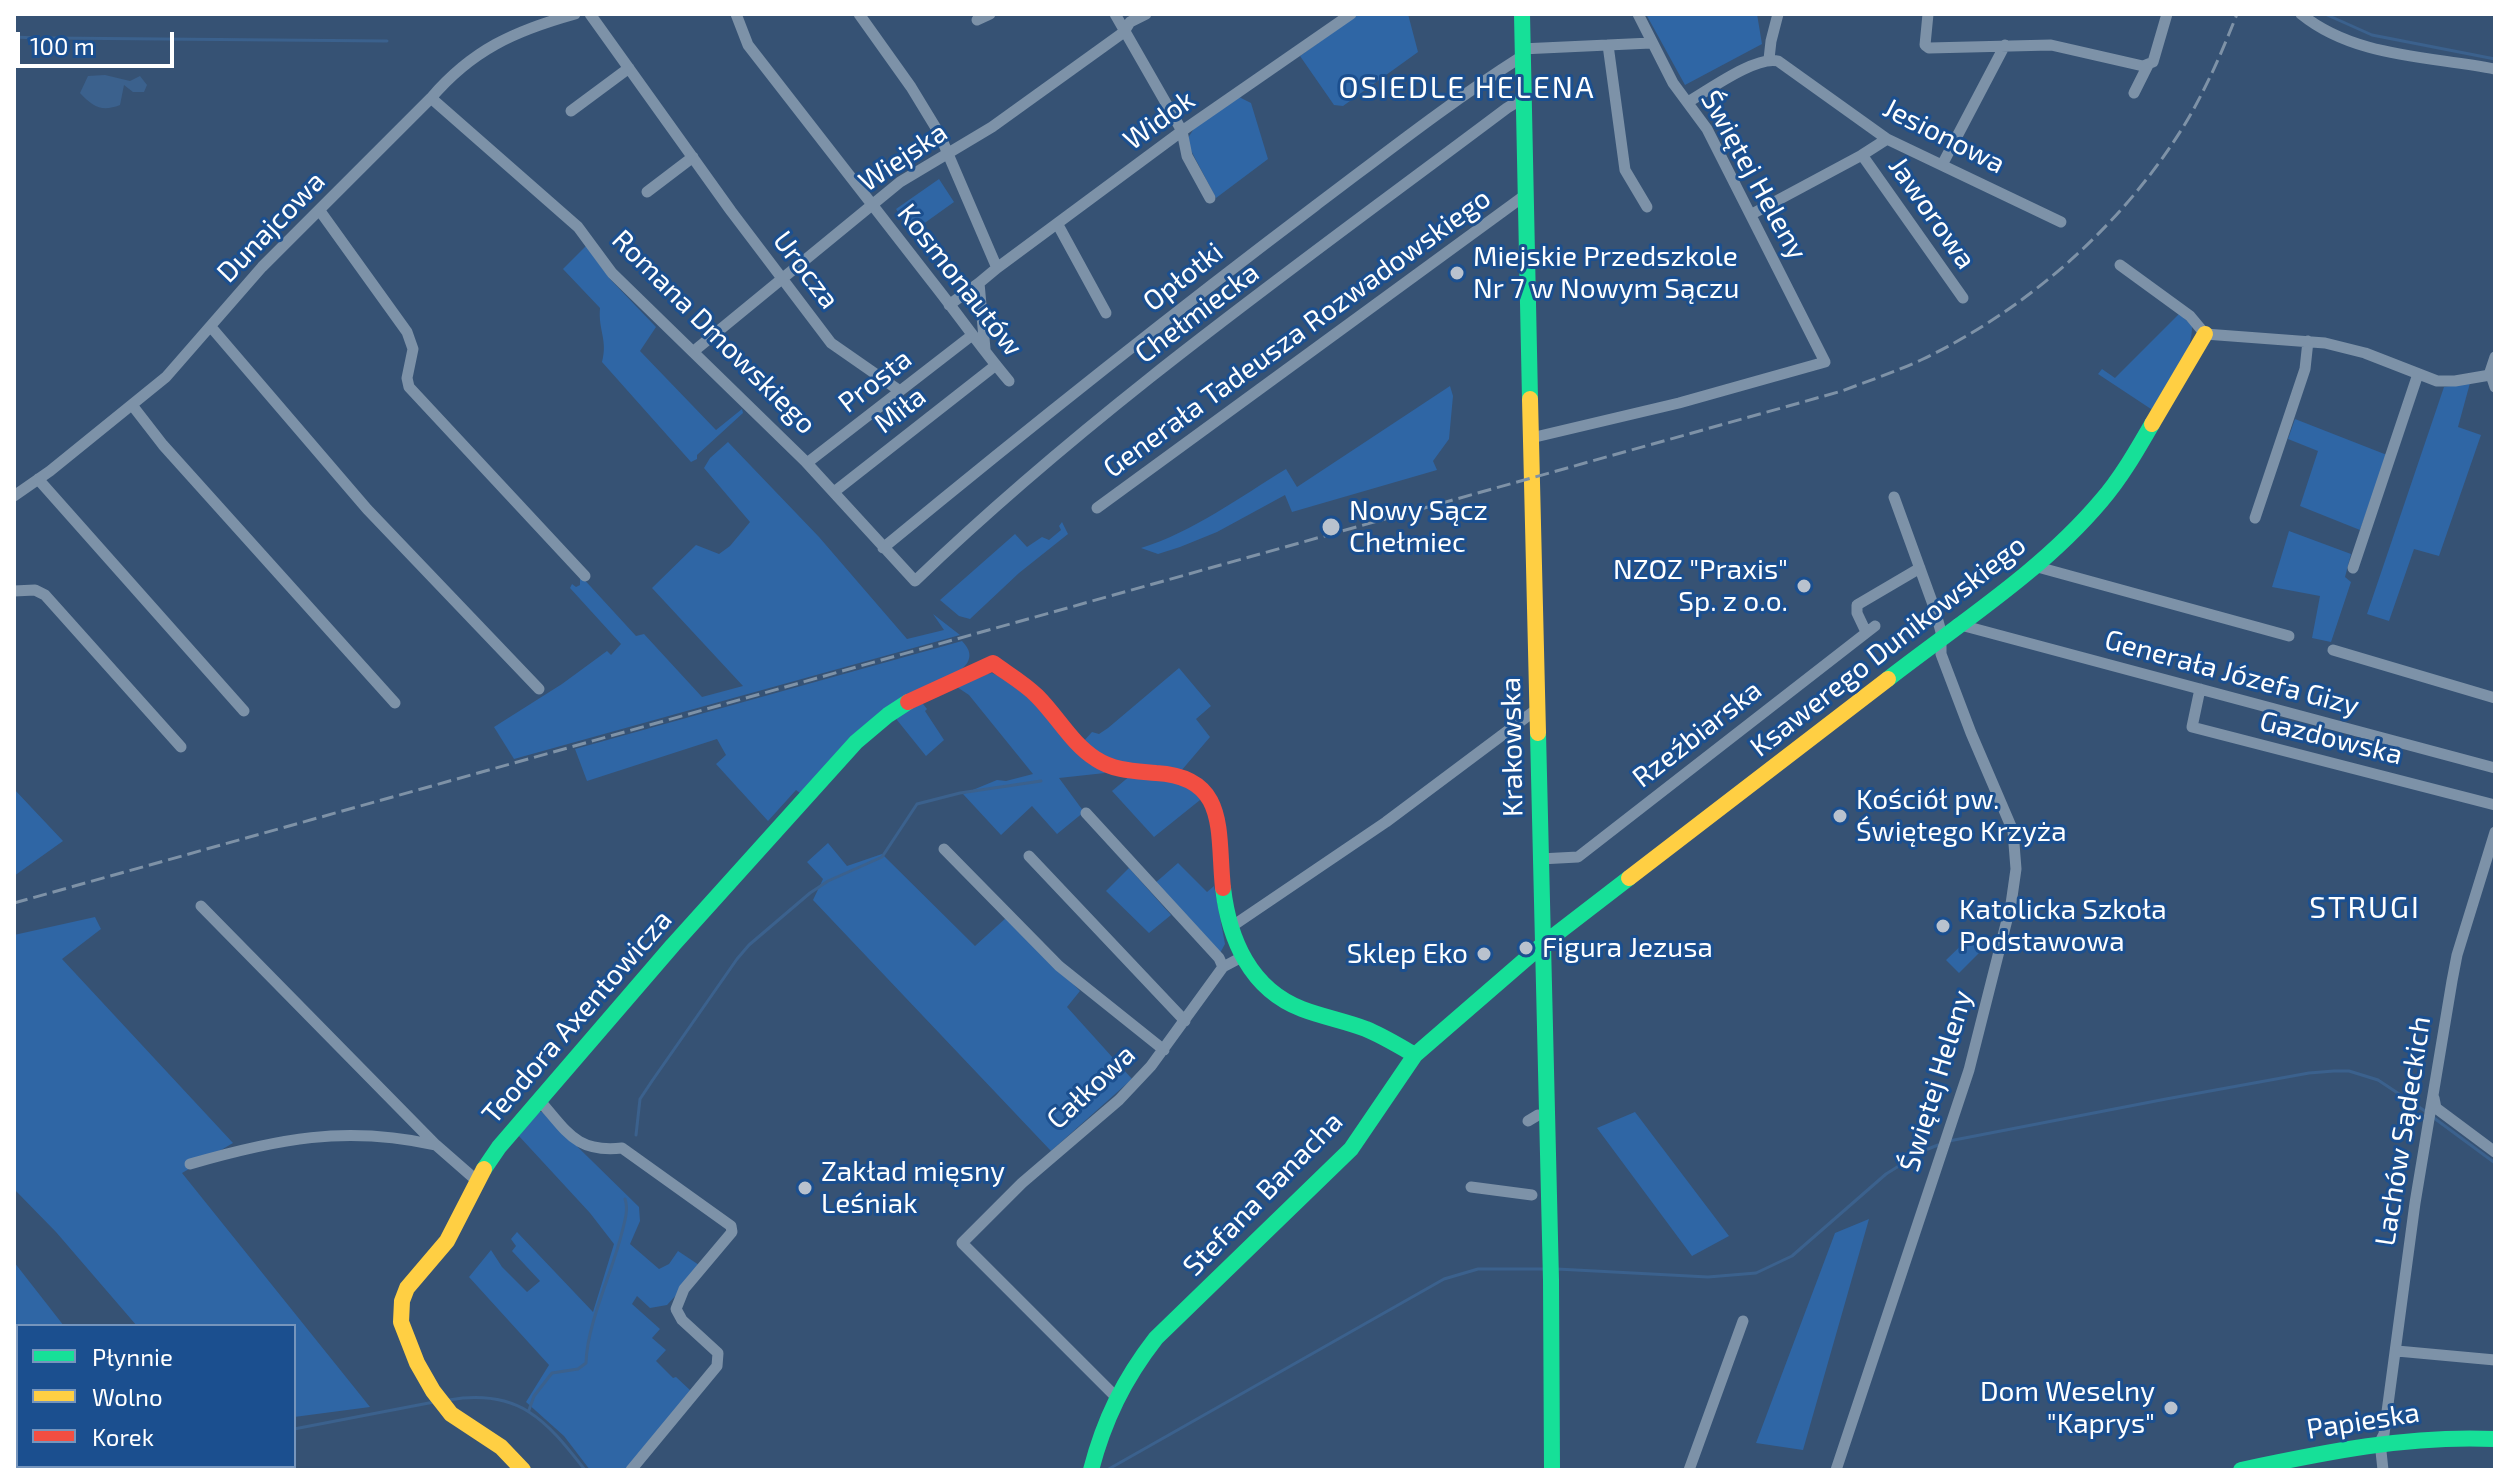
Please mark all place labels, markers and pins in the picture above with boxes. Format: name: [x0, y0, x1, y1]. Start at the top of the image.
place label: Miejskie Przedszkole Nr 7 w Nowym Sączu: [1473, 240, 1739, 306]
marker: Miejskie Przedszkole Nr 7 w Nowym Sączu: [1448, 264, 1466, 282]
place label: Nowy Sącz Chełmiec: [1349, 494, 1488, 560]
marker: Nowy Sącz Chełmiec: [1320, 516, 1342, 538]
place label: NZOZ "Praxis" Sp. z o.o.: [1613, 553, 1788, 619]
marker: NZOZ "Praxis" Sp. z o.o.: [1795, 577, 1813, 595]
place label: Kościół pw. Świętego Krzyża: [1856, 783, 2067, 849]
marker: Kościół pw. Świętego Krzyża: [1831, 807, 1849, 825]
place label: Katolicka Szkoła Podstawowa: [1959, 893, 2167, 959]
marker: Katolicka Szkoła Podstawowa: [1934, 917, 1952, 935]
place label: Figura Jezusa: [1542, 931, 1713, 965]
place label: Sklep Eko: [1347, 937, 1468, 971]
marker: Figura Jezusa: [1517, 939, 1535, 957]
marker: Sklep Eko: [1475, 945, 1493, 963]
place label: Zakład mięsny Leśniak: [821, 1155, 1005, 1221]
marker: Zakład mięsny Leśniak: [796, 1179, 814, 1197]
place label: Dom Weselny "Kaprys": [1980, 1375, 2155, 1441]
marker: Dom Weselny "Kaprys": [2162, 1399, 2180, 1417]

